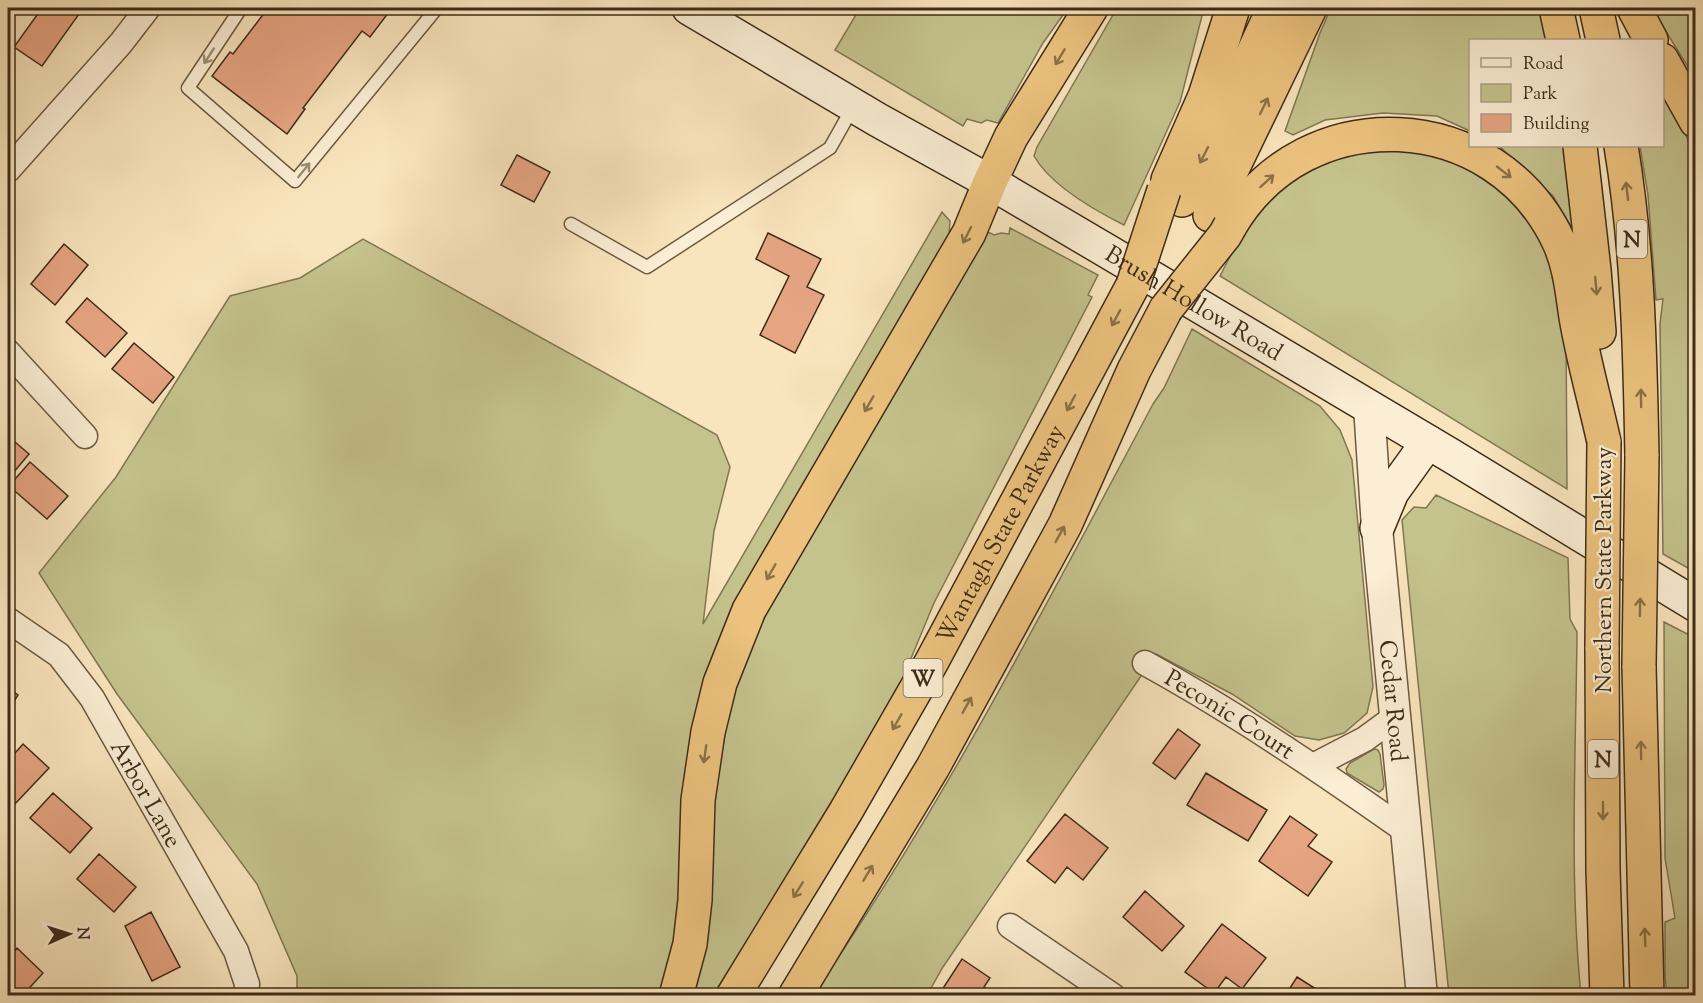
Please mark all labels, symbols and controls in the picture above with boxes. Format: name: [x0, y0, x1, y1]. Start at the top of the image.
legend: [1469, 39, 1664, 147]
one-way arrow: [203, 48, 215, 64]
one-way arrow: [1054, 48, 1066, 65]
text: Road: [1523, 52, 1563, 78]
text: Park: [1523, 82, 1558, 108]
one-way arrow: [1258, 97, 1270, 115]
text: Building: [1523, 112, 1589, 138]
one-way arrow: [1198, 146, 1210, 164]
one-way arrow: [298, 162, 311, 178]
one-way arrow: [1496, 166, 1512, 179]
one-way arrow: [1259, 174, 1274, 188]
one-way arrow: [1621, 182, 1632, 202]
road number: N: [1617, 220, 1647, 258]
one-way arrow: [961, 226, 972, 244]
street label: Brush Hollow Road: [1098, 239, 1289, 371]
one-way arrow: [1591, 275, 1602, 295]
one-way arrow: [1110, 309, 1122, 326]
one-way arrow: [1635, 388, 1646, 408]
one-way arrow: [1065, 394, 1077, 411]
one-way arrow: [863, 395, 875, 412]
street label: Wantagh State Parkway: [929, 419, 1074, 650]
street label: Northern State Parkway: [1588, 447, 1622, 693]
one-way arrow: [1054, 526, 1066, 543]
one-way arrow: [765, 563, 776, 581]
one-way arrow: [1634, 598, 1646, 618]
street label: Cedar Road: [1369, 639, 1414, 764]
road number: W: [904, 659, 942, 697]
street label: Peconic Court: [1158, 662, 1301, 769]
one-way arrow: [961, 697, 973, 714]
one-way arrow: [891, 713, 903, 730]
street label: Arbor Lane: [100, 734, 189, 855]
road number: N: [1588, 740, 1618, 778]
one-way arrow: [1635, 740, 1647, 760]
one-way arrow: [699, 744, 710, 764]
one-way arrow: [1597, 800, 1609, 820]
one-way arrow: [863, 865, 875, 882]
one-way arrow: [792, 881, 804, 898]
north arrow: [39, 904, 99, 964]
text: N: [70, 926, 93, 941]
one-way arrow: [1639, 928, 1651, 948]

